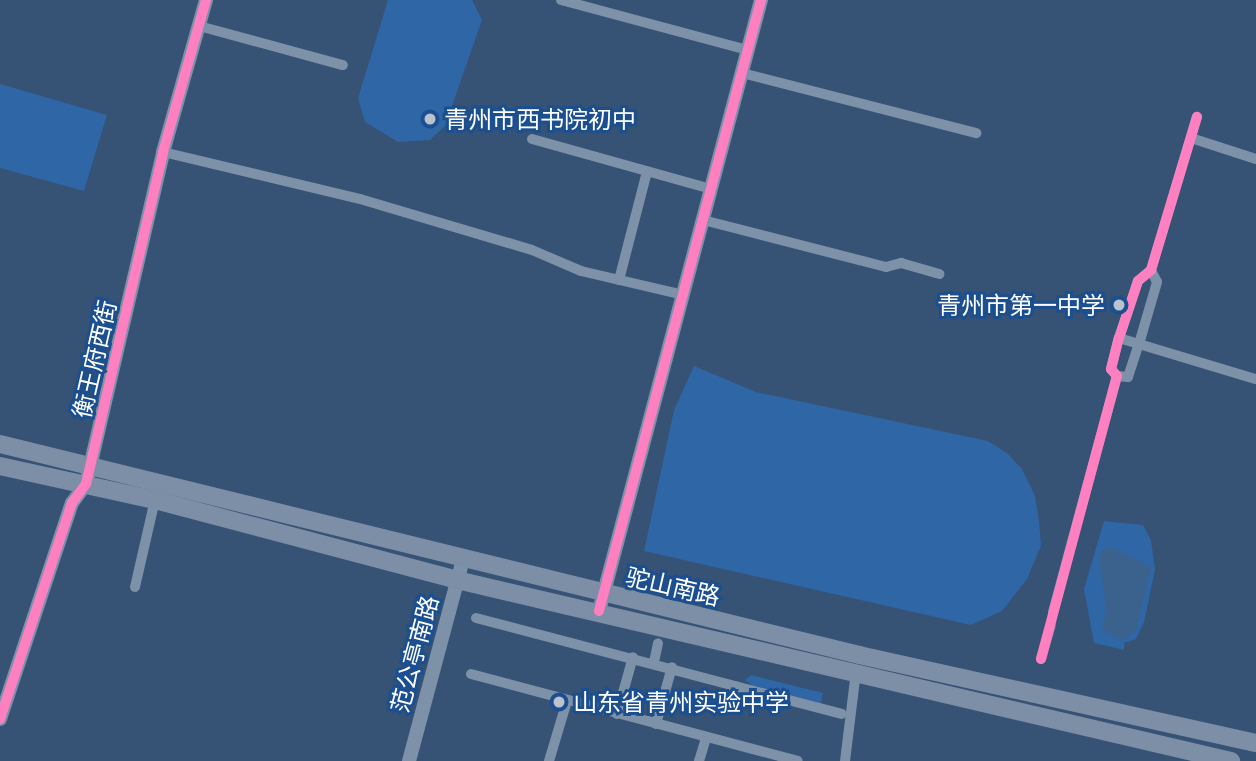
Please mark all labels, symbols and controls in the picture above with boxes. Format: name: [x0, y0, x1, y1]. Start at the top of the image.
place label: 青州市西书院初中: [444, 105, 636, 133]
marker: 青州市西书院初中: [422, 111, 438, 127]
place label: 青州市第一中学: [937, 291, 1105, 319]
street label: 衡王府西街: [66, 297, 122, 421]
marker: 青州市第一中学: [1111, 297, 1127, 313]
street label: 驼山南路: [623, 561, 723, 611]
street label: 范公亭南路: [385, 592, 443, 716]
place label: 山东省青州实验中学: [573, 688, 789, 716]
marker: 山东省青州实验中学: [551, 694, 567, 710]

